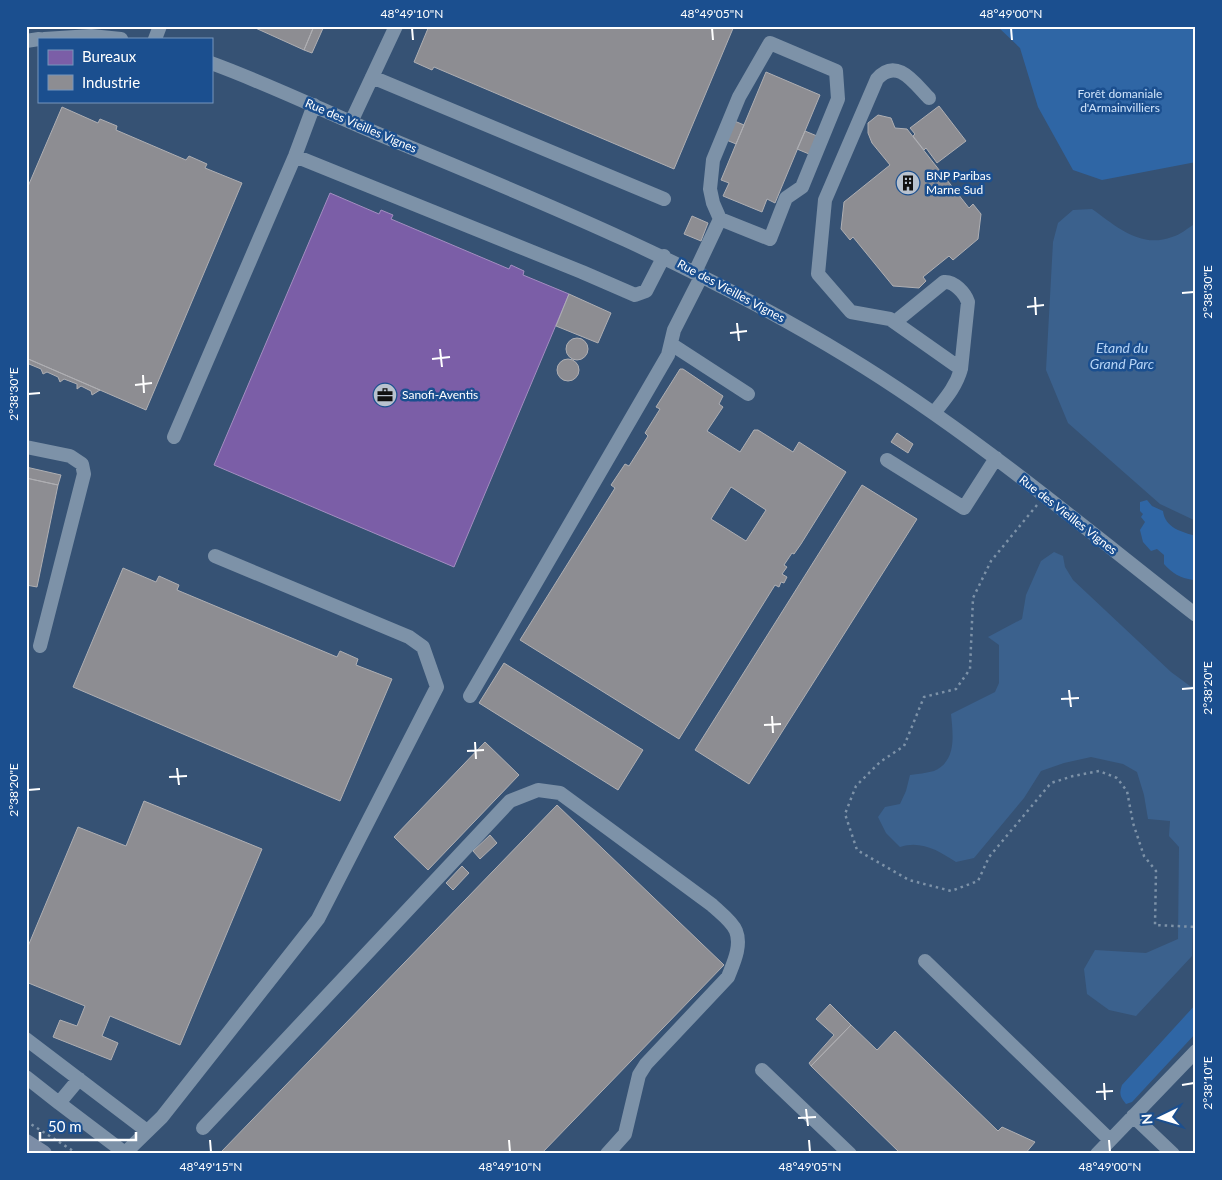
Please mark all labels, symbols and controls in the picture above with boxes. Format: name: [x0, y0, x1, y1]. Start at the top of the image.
text: 48°49'10"N: [381, 6, 443, 21]
text: 48°49'05"N: [681, 6, 743, 21]
text: 48°49'00"N: [980, 6, 1042, 21]
legend: [38, 38, 212, 102]
text: Bureaux: [82, 47, 137, 65]
text: Industrie: [82, 73, 140, 91]
park label: Forêt domaniale d'Armainvilliers: [1078, 86, 1162, 115]
street label: Rue des Vieilles Vignes: [303, 95, 419, 156]
place label: BNP Paribas Marne Sud: [926, 168, 991, 197]
building icon: BNP Paribas Marne Sud: [895, 170, 921, 196]
street label: Rue des Vieilles Vignes: [675, 256, 788, 325]
text: 2°38'30"E: [1200, 265, 1215, 319]
water label: Etand du Grand Parc: [1090, 339, 1155, 372]
text: 2°38'30"E: [6, 367, 21, 421]
office icon: Sanofi-Aventis: [372, 382, 398, 408]
place label: Sanofi-Aventis: [402, 387, 478, 402]
street label: Rue des Vieilles Vignes: [1016, 472, 1120, 557]
text: 2°38'20"E: [1200, 661, 1215, 715]
text: 2°38'20"E: [6, 763, 21, 817]
text: 2°38'10"E: [1200, 1056, 1215, 1110]
north arrow: [1134, 1092, 1184, 1142]
scale bar: [40, 1110, 136, 1142]
text: N: [1138, 1113, 1155, 1125]
text: 50 m: [48, 1117, 82, 1135]
text: 48°49'15"N: [180, 1159, 242, 1174]
text: 48°49'10"N: [479, 1159, 541, 1174]
text: 48°49'05"N: [779, 1159, 841, 1174]
text: 48°49'00"N: [1079, 1159, 1141, 1174]

